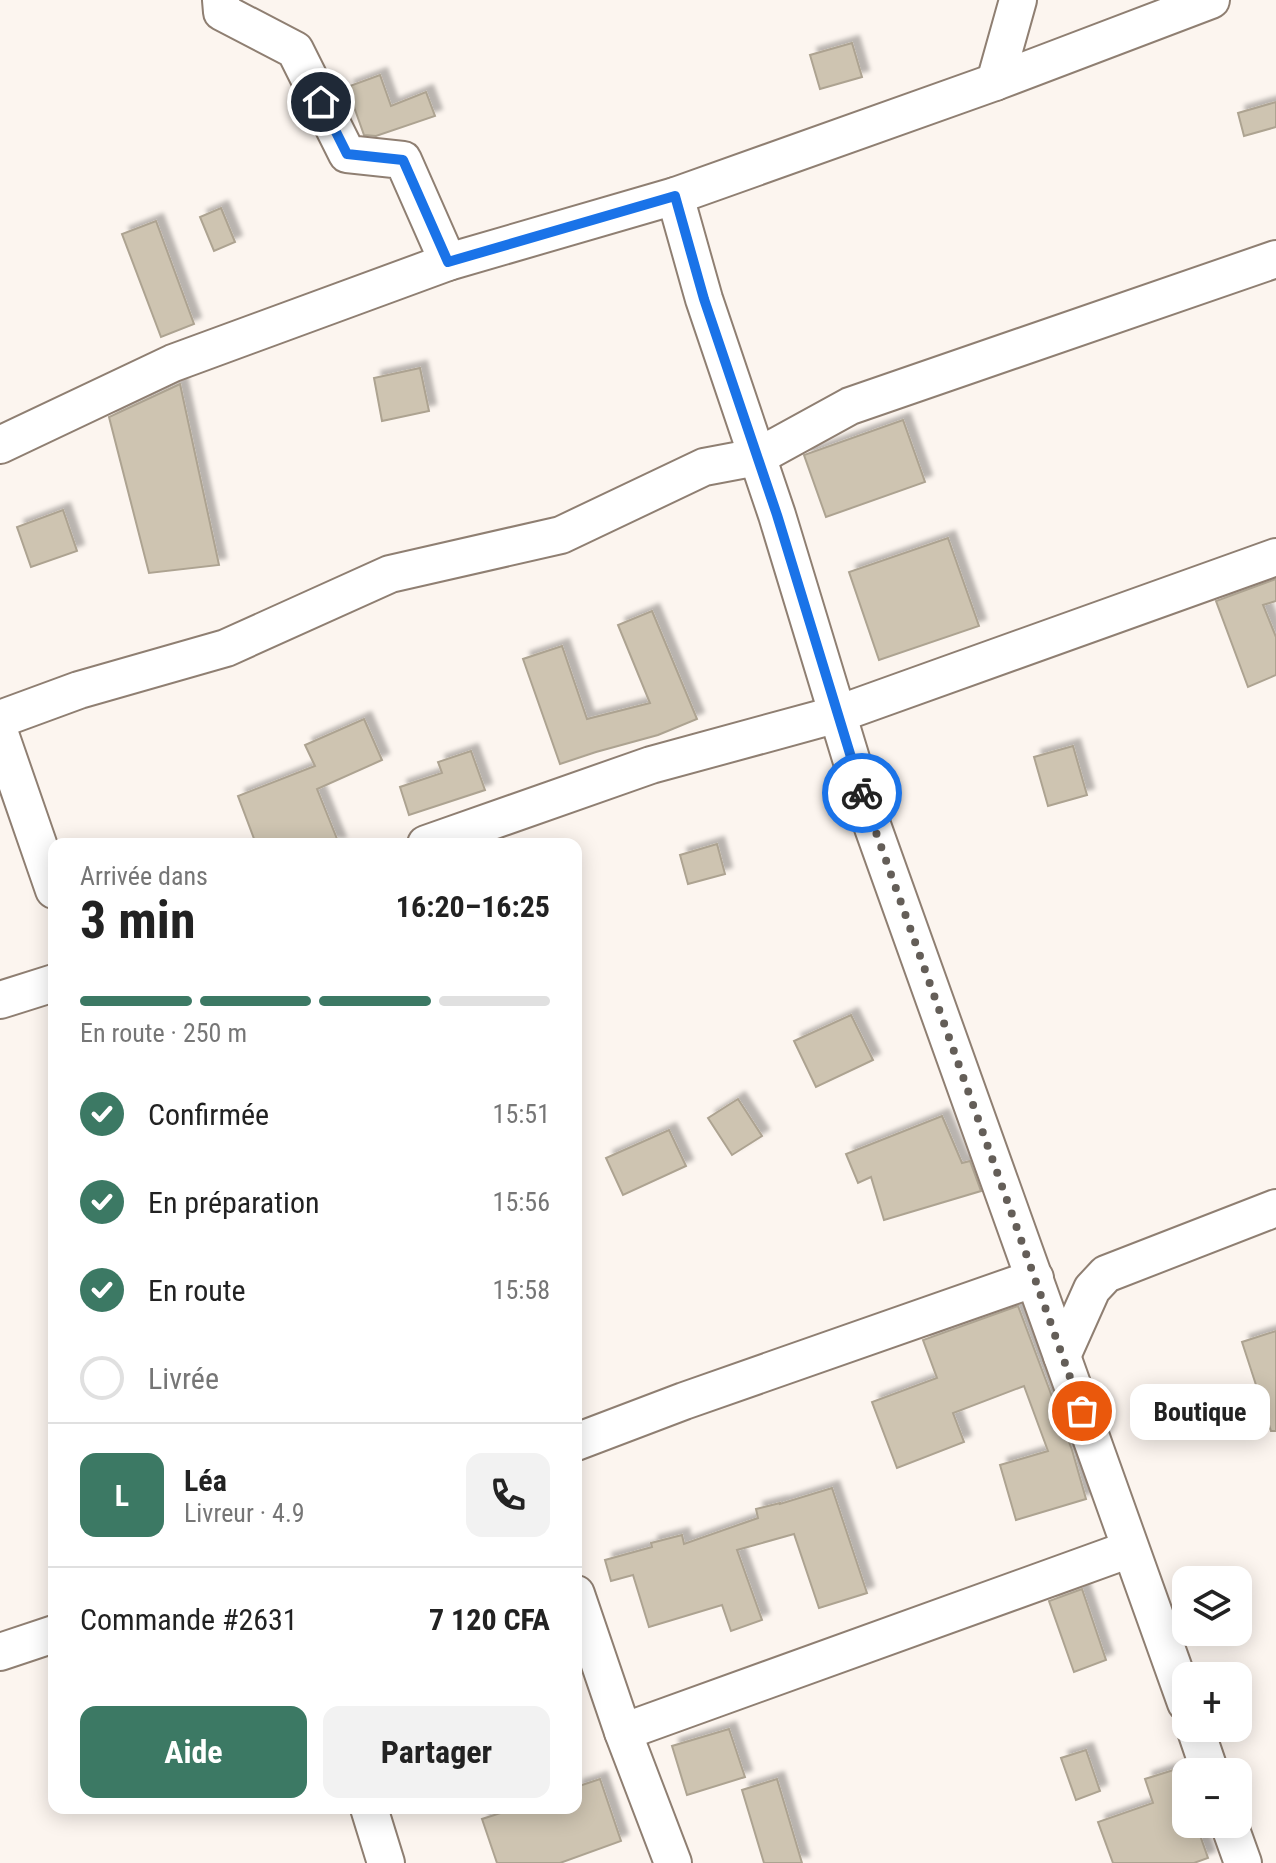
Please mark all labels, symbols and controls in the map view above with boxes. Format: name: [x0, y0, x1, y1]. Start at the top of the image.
pin: [287, 68, 355, 136]
icon: home: [299, 80, 343, 124]
courier: [822, 753, 902, 833]
icon: bike: [840, 771, 884, 815]
text: Arrivée dans: [80, 861, 208, 891]
text: 16:20–16:25: [396, 889, 550, 924]
text: 3 min: [80, 890, 196, 951]
text: En route · 250 m: [80, 1018, 247, 1048]
icon: check: [80, 1092, 124, 1136]
text: Confirmée: [148, 1097, 269, 1132]
text: 15:51: [493, 1099, 550, 1129]
icon: check: [80, 1180, 124, 1224]
text: En préparation: [148, 1185, 320, 1220]
text: 15:56: [493, 1187, 550, 1217]
icon: check: [80, 1268, 124, 1312]
text: En route: [148, 1273, 246, 1308]
text: 15:58: [493, 1275, 550, 1305]
text: Livrée: [148, 1361, 219, 1396]
pin: [1048, 1377, 1116, 1445]
callout: Boutique: [1130, 1383, 1270, 1439]
icon: bag: [1060, 1389, 1104, 1433]
text: Boutique: [1154, 1397, 1246, 1427]
button: phone: [466, 1453, 550, 1537]
text: Léa: [184, 1463, 227, 1498]
text: L: [115, 1478, 129, 1513]
text: Livreur · 4.9: [184, 1498, 305, 1528]
map controls: [1172, 1566, 1252, 1838]
button: layers: [1172, 1566, 1252, 1646]
text: Commande #2631: [80, 1602, 298, 1637]
text: 7 120 CFA: [429, 1602, 550, 1637]
button: +: [1172, 1662, 1252, 1742]
button: Aide: [80, 1706, 307, 1798]
button: Partager: [323, 1706, 550, 1798]
button: −: [1172, 1758, 1252, 1838]

